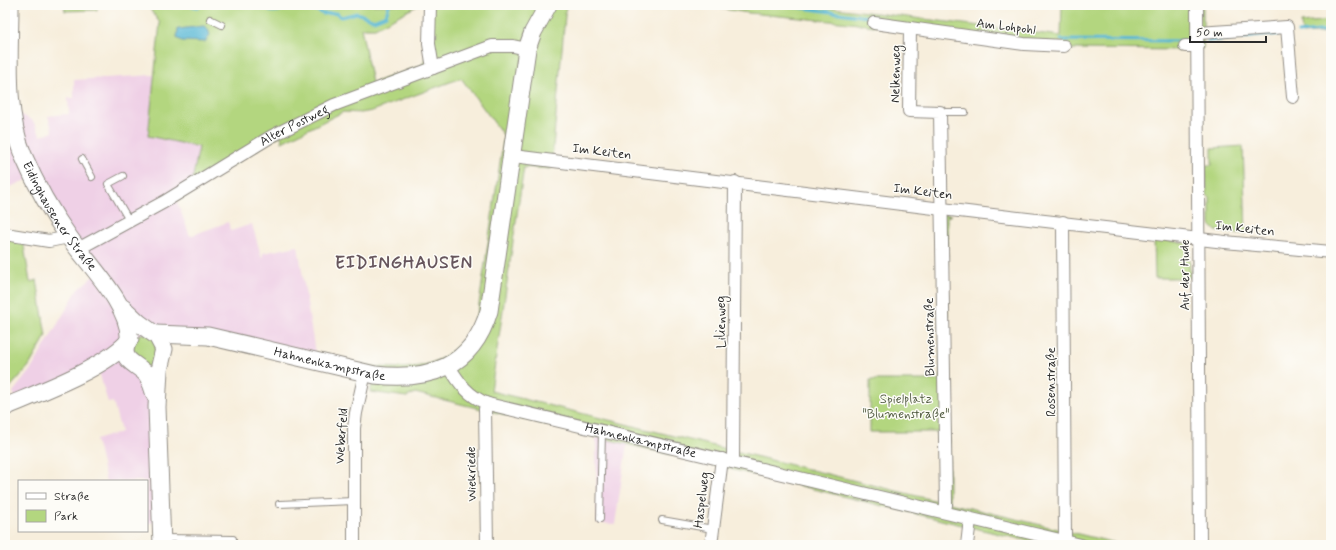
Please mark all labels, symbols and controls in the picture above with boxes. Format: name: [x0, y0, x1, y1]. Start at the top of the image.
street label: Am Lohpohl: [976, 15, 1037, 39]
scale bar: [1190, 18, 1266, 44]
text: 50 m: [1196, 25, 1223, 41]
street label: Nelkenweg: [887, 45, 906, 103]
street label: Alter Postweg: [256, 101, 332, 150]
street label: Im Keiten: [571, 140, 633, 164]
street label: Eidinghausener Straße: [18, 158, 101, 274]
street label: Im Keiten: [892, 180, 954, 204]
street label: Im Keiten: [1214, 217, 1276, 241]
street label: Auf der Hude: [1177, 239, 1194, 311]
district label: EIDINGHAUSEN: [335, 252, 473, 274]
street label: Lilienweg: [713, 295, 731, 348]
street label: Blumenstraße: [921, 298, 939, 376]
street label: Hahnenkampstraße: [272, 343, 386, 384]
street label: Rosenstraße: [1043, 347, 1060, 417]
park label: Spielplatz "Blumenstraße": [862, 391, 950, 423]
street label: Weberfeld: [332, 407, 352, 465]
street label: Hahnenkampstraße: [583, 419, 698, 462]
street label: Wiekriede: [463, 446, 481, 502]
street label: Haspelweg: [690, 471, 715, 529]
legend: [18, 480, 148, 532]
text: Straße: [54, 489, 89, 505]
text: Park: [54, 509, 78, 525]

